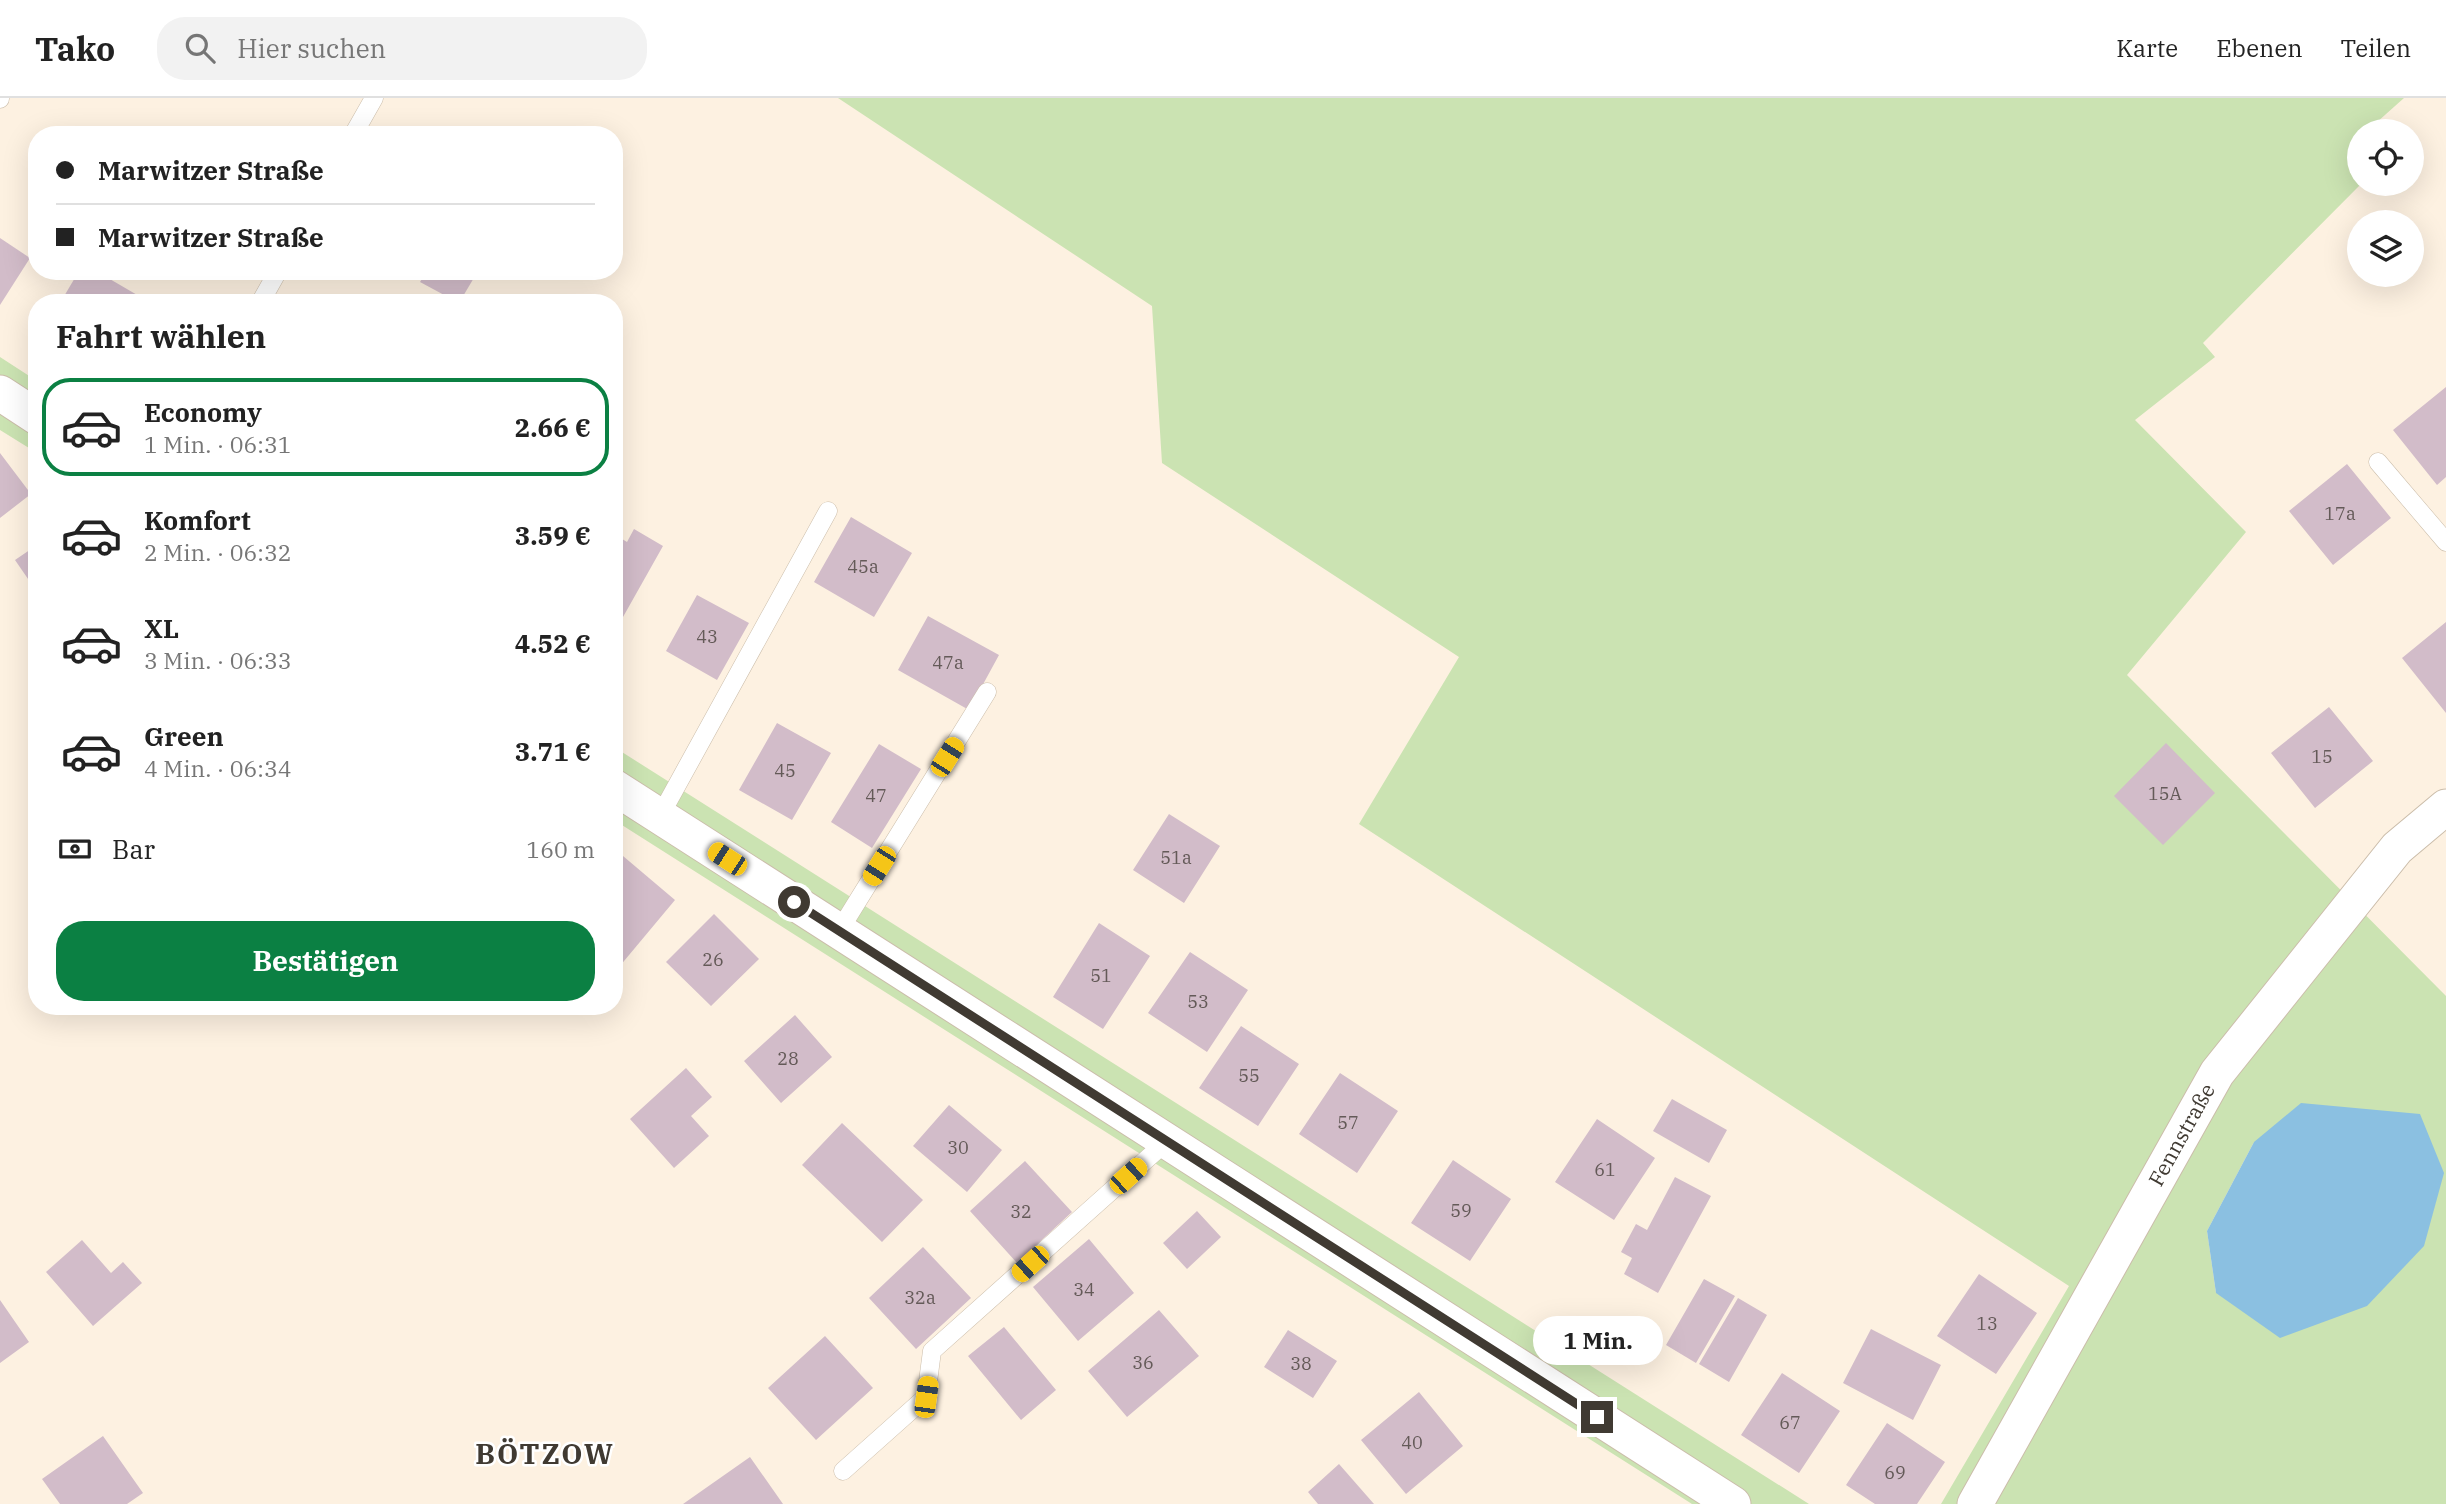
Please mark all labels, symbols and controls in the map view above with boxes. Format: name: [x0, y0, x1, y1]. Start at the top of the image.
search box: [157, 17, 647, 80]
text: Tako: [35, 27, 115, 70]
icon: search: [181, 29, 219, 67]
text: Hier suchen: [237, 31, 386, 65]
text: Karte: [2116, 32, 2178, 64]
text: Ebenen: [2216, 32, 2303, 64]
text: Teilen: [2341, 32, 2411, 64]
map controls: [2347, 119, 2424, 287]
button: locate: [2347, 119, 2424, 196]
text: Marwitzer Straße: [98, 153, 324, 187]
button: layers: [2347, 210, 2424, 287]
text: Marwitzer Straße: [98, 220, 324, 254]
text: Fahrt wählen: [56, 315, 266, 357]
text: Economy: [144, 395, 262, 429]
icon: car: [60, 396, 123, 459]
text: 2.66 €: [515, 410, 591, 444]
text: 1 Min. · 06:31: [144, 429, 291, 459]
house number: 17a: [2324, 502, 2356, 525]
text: Komfort: [144, 503, 251, 537]
icon: car: [60, 504, 123, 567]
text: 3.59 €: [515, 518, 591, 552]
text: 2 Min. · 06:32: [144, 537, 291, 567]
house number: 45a: [847, 555, 879, 578]
text: XL: [144, 611, 179, 645]
icon: car: [60, 612, 123, 675]
house number: 43: [696, 625, 718, 648]
text: 4.52 €: [515, 626, 591, 660]
text: 3 Min. · 06:33: [144, 645, 291, 675]
house number: 47a: [932, 651, 964, 674]
text: Green: [144, 719, 224, 753]
icon: car: [60, 720, 123, 783]
text: 3.71 €: [515, 734, 591, 768]
car: [927, 734, 968, 780]
house number: 15: [2311, 745, 2333, 768]
text: 4 Min. · 06:34: [144, 753, 291, 783]
house number: 45: [774, 759, 796, 782]
house number: 15A: [2148, 782, 2183, 805]
house number: 47: [865, 784, 887, 807]
icon: cash: [56, 830, 94, 868]
text: Bar: [112, 832, 155, 866]
text: 160 m: [526, 834, 595, 864]
car: [704, 839, 751, 879]
car: [859, 843, 900, 889]
house number: 51a: [1160, 846, 1192, 869]
route start: [778, 886, 810, 918]
button: Bestätigen: [56, 921, 595, 1001]
house number: 26: [702, 948, 724, 971]
house number: 51: [1090, 964, 1112, 987]
house number: 53: [1187, 990, 1209, 1013]
house number: 28: [777, 1047, 799, 1070]
house number: 55: [1238, 1064, 1260, 1087]
street label: Fennstraße: [2141, 1078, 2221, 1191]
house number: 57: [1337, 1111, 1359, 1134]
house number: 30: [947, 1136, 969, 1159]
car: [1106, 1154, 1151, 1198]
house number: 61: [1594, 1158, 1616, 1181]
house number: 59: [1450, 1199, 1472, 1222]
house number: 32: [1010, 1200, 1032, 1223]
car: [1008, 1242, 1053, 1286]
house number: 34: [1073, 1278, 1095, 1301]
house number: 32a: [904, 1286, 936, 1309]
house number: 13: [1976, 1312, 1998, 1335]
callout: 1 Min.: [1532, 1316, 1662, 1364]
text: 1 Min.: [1563, 1325, 1633, 1355]
house number: 36: [1132, 1351, 1154, 1374]
house number: 38: [1290, 1352, 1312, 1375]
car: [913, 1375, 940, 1419]
route end: [1581, 1401, 1613, 1433]
house number: 67: [1779, 1411, 1801, 1434]
house number: 40: [1401, 1431, 1423, 1454]
district label: BÖTZOW: [475, 1435, 615, 1472]
house number: 69: [1884, 1461, 1906, 1484]

